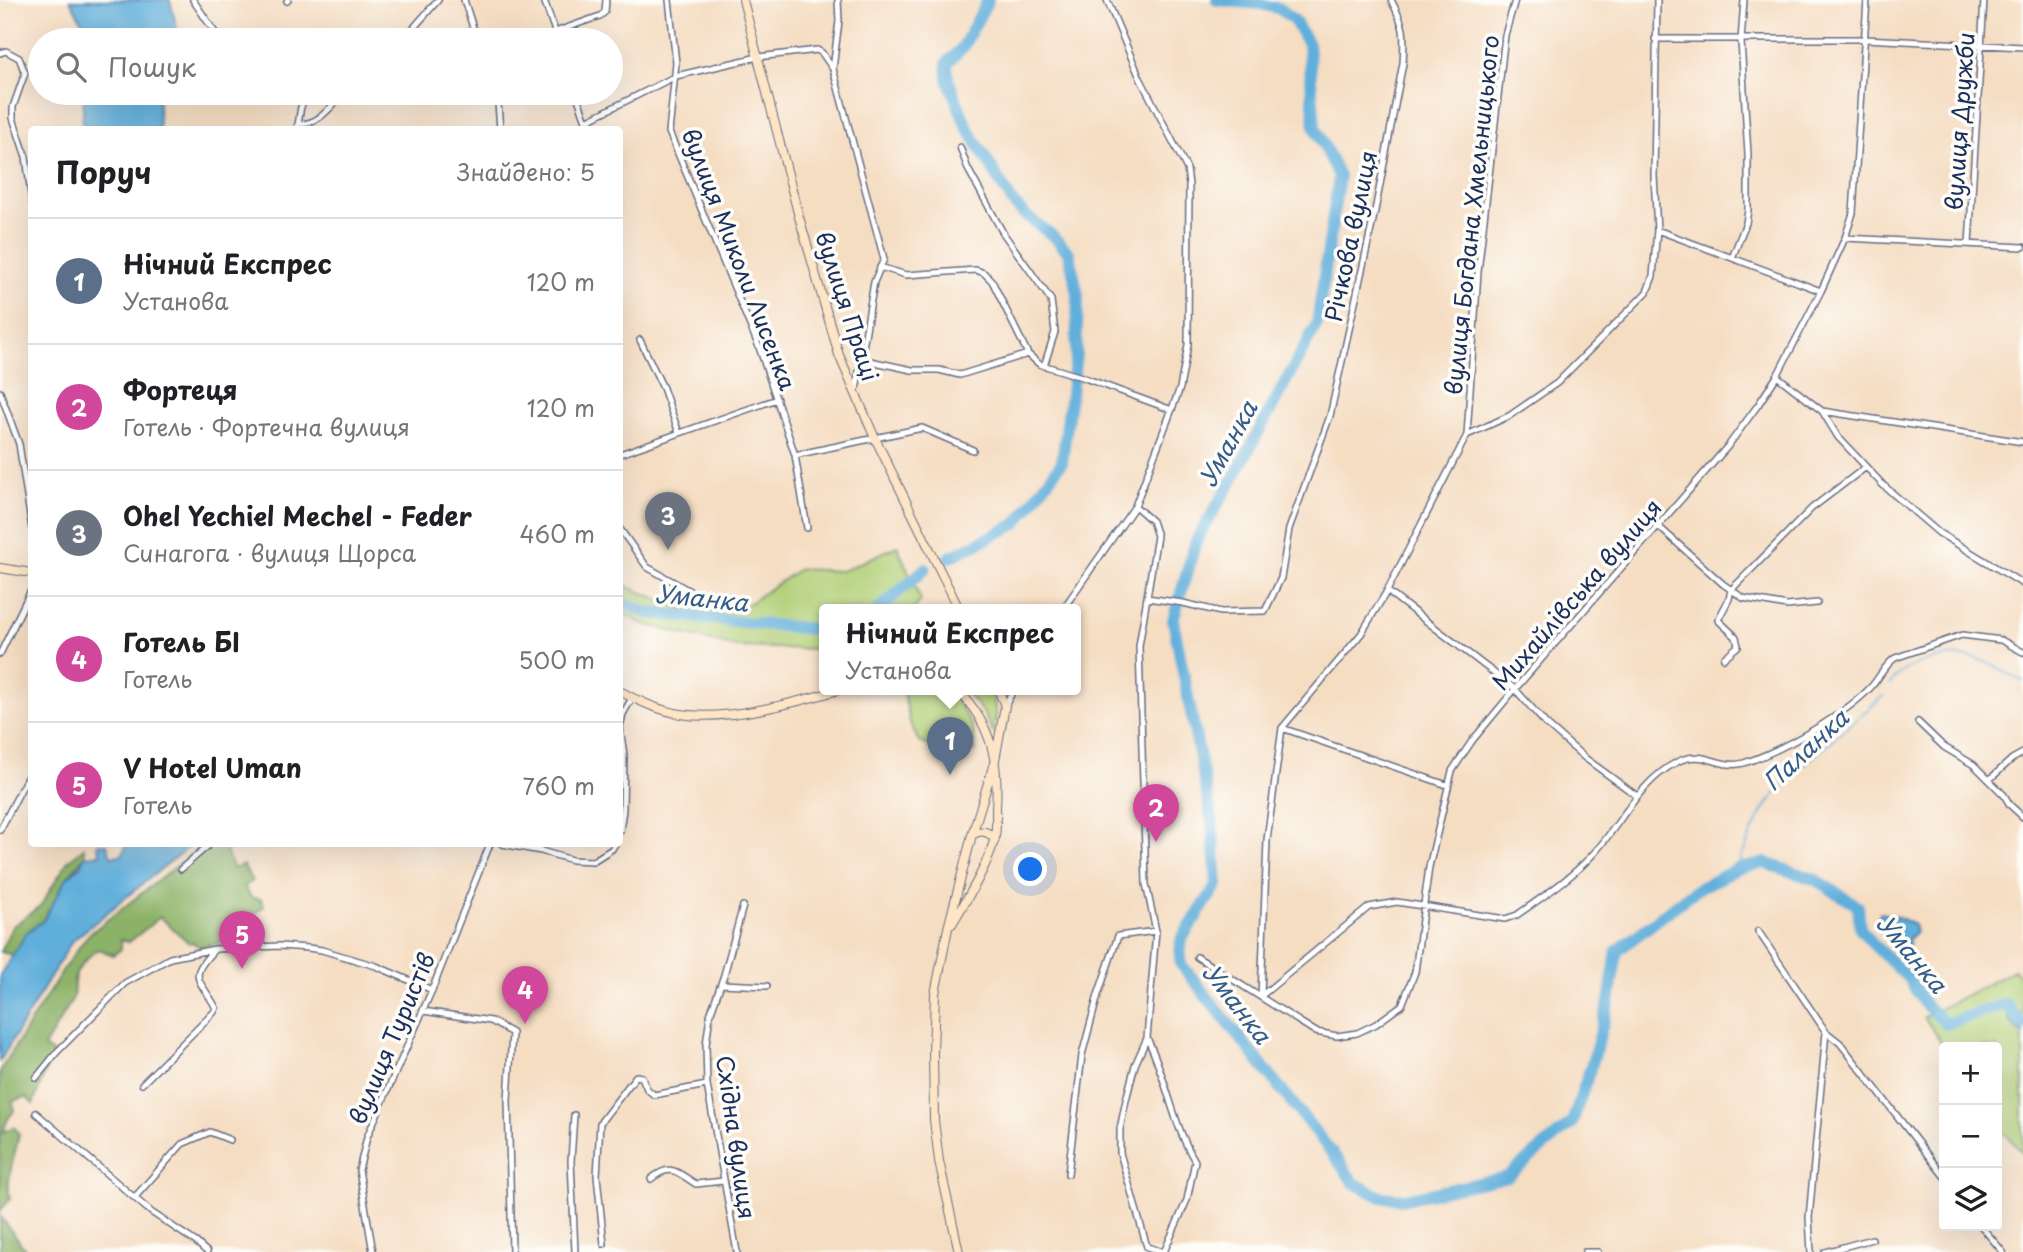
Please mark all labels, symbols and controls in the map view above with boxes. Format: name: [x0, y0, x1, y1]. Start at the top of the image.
search box: [28, 28, 623, 105]
street label: вулиця Дружби: [1935, 31, 1983, 211]
street label: вулиця Богдана Хмельницького: [1435, 33, 1507, 397]
text: Пошук: [108, 47, 196, 86]
icon: search: [52, 48, 90, 86]
street label: вулиця Миколи Лисенка: [674, 123, 806, 396]
street label: Річкова вулиця: [1315, 147, 1385, 325]
text: Поруч: [56, 149, 151, 194]
text: Знайдено: 5: [457, 154, 595, 189]
street label: вулиця Праці: [807, 227, 889, 385]
text: Нічний Експрес: [123, 244, 332, 283]
text: 1: [74, 264, 85, 299]
text: 120 m: [527, 264, 595, 299]
text: Установа: [123, 283, 229, 318]
text: Фортеця: [123, 370, 237, 409]
text: 2: [71, 390, 87, 425]
text: 120 m: [527, 390, 595, 425]
water label: Уманка: [1189, 393, 1266, 492]
text: Готель · Фортечна вулиця: [123, 409, 410, 444]
street label: Михайлівська вулиця: [1483, 490, 1669, 698]
pin: 3: [645, 492, 691, 550]
text: Ohel Yechiel Mechel - Feder: [123, 496, 472, 535]
text: 3: [71, 516, 87, 551]
text: 460 m: [520, 516, 595, 551]
text: Синагога · вулиця Щорса: [123, 535, 416, 570]
water label: Уманка: [654, 574, 751, 620]
popup: [819, 604, 1081, 695]
text: Нічний Експрес: [846, 613, 1054, 652]
text: Готель БІ: [123, 622, 240, 661]
text: 4: [71, 642, 87, 677]
text: 500 m: [518, 642, 595, 677]
text: Установа: [846, 652, 951, 687]
text: Готель: [123, 661, 192, 696]
water label: Паланка: [1754, 699, 1857, 798]
pin: 1: [927, 717, 973, 775]
text: V Hotel Uman: [123, 748, 302, 787]
text: 5: [72, 768, 86, 803]
text: 760 m: [523, 768, 595, 803]
pin: 2: [1133, 784, 1179, 842]
text: Готель: [123, 787, 192, 822]
your location: [1013, 852, 1047, 886]
water label: Уманка: [1869, 906, 1957, 1001]
pin: 5: [219, 911, 265, 969]
street label: вулиця Туристів: [339, 947, 443, 1129]
water label: Уманка: [1195, 955, 1281, 1051]
pin: 4: [502, 966, 548, 1024]
map controls: [1939, 1042, 2002, 1231]
button: +: [1939, 1042, 2002, 1105]
street label: Східна вулиця: [708, 1053, 766, 1221]
button: −: [1939, 1105, 2002, 1168]
button: layers: [1939, 1168, 2002, 1231]

